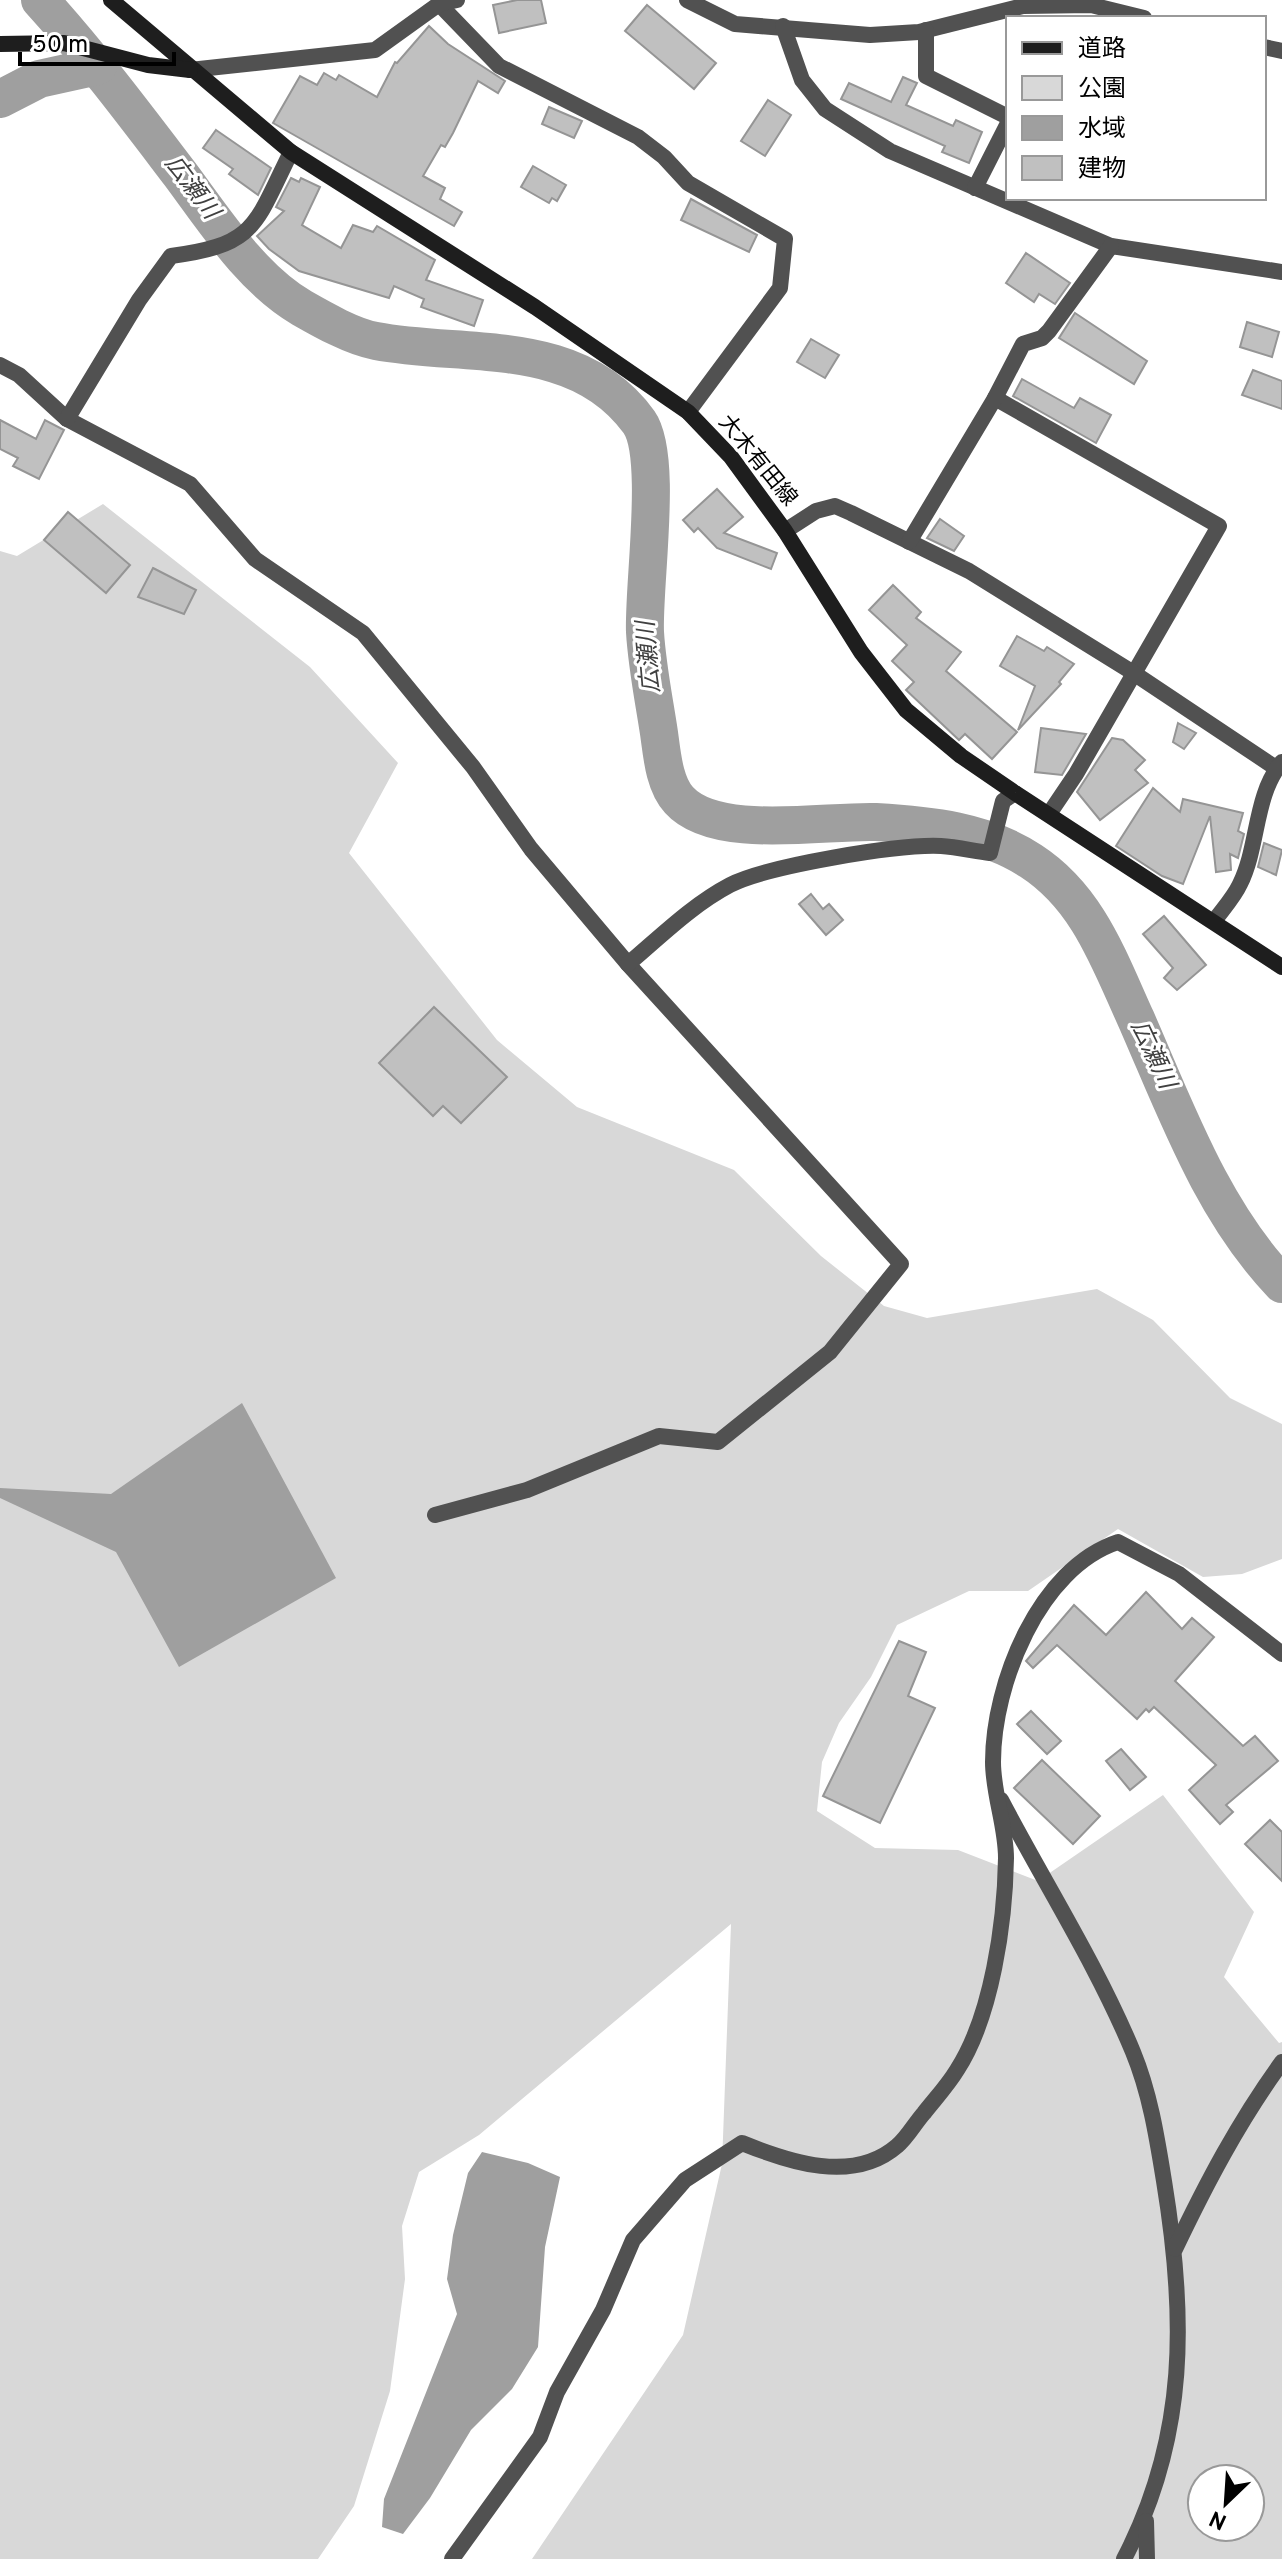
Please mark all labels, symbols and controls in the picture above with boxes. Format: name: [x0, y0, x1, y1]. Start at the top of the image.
scale bar: [20, 16, 174, 66]
legend: [1006, 16, 1266, 200]
text: 50 m: [32, 31, 88, 61]
text: 道路: [1078, 35, 1126, 65]
text: 公園: [1078, 75, 1126, 105]
text: 水域: [1078, 115, 1126, 145]
water label: 広瀬川: [157, 150, 226, 228]
text: 建物: [1078, 155, 1126, 185]
street label: 大木有田線: [712, 410, 802, 512]
water label: 広瀬川: [632, 617, 668, 694]
water label: 広瀬川: [1123, 1016, 1182, 1097]
north arrow: [1186, 2463, 1266, 2543]
text: N: [1206, 2503, 1231, 2534]

